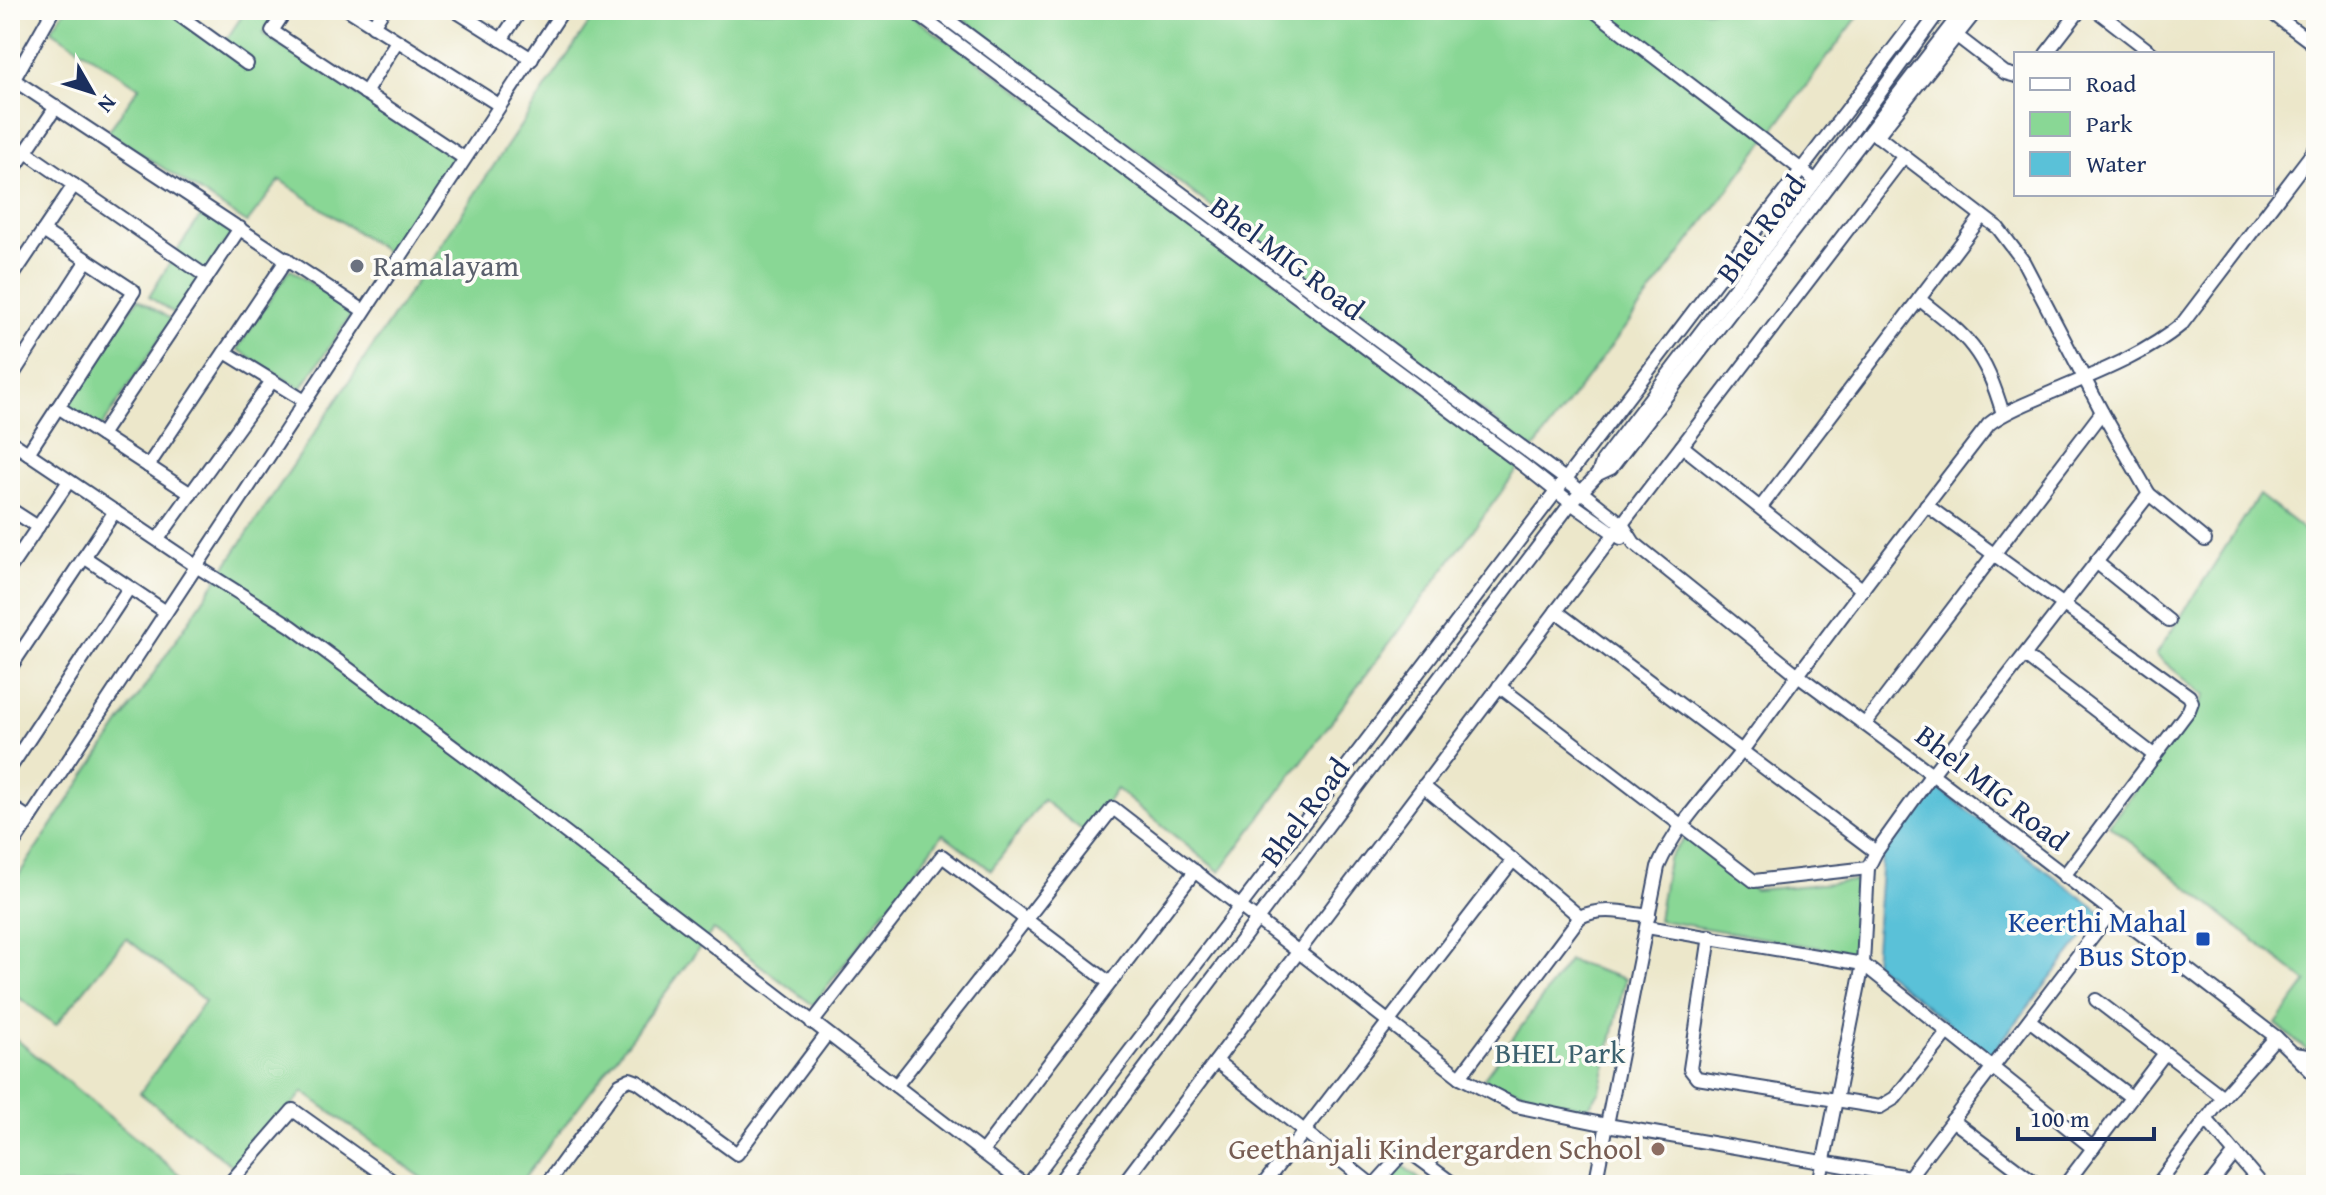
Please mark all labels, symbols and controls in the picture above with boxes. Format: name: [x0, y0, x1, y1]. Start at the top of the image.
north arrow: [52, 52, 132, 132]
legend: [2014, 52, 2274, 196]
text: Road: [2086, 66, 2136, 101]
text: N: [90, 89, 125, 121]
text: Park: [2086, 106, 2133, 141]
text: Water: [2086, 146, 2147, 181]
street label: Bhel Road: [1705, 165, 1816, 292]
street label: Bhel MIG Road: [1201, 184, 1374, 330]
place label: Ramalayam: [373, 243, 519, 287]
marker: Ramalayam: [348, 257, 366, 275]
street label: Bhel MIG Road: [1907, 713, 2079, 861]
street label: Bhel Road: [1249, 748, 1360, 875]
place label: Keerthi Mahal Bus Stop: [2008, 899, 2187, 977]
marker: Keerthi Mahal Bus Stop: [2194, 930, 2212, 948]
park label: BHEL Park: [1494, 1030, 1626, 1074]
scale bar: [2018, 1091, 2154, 1141]
text: 100 m: [2030, 1101, 2090, 1136]
place label: Geethanjali Kindergarden School: [1228, 1126, 1642, 1170]
marker: Geethanjali Kindergarden School: [1649, 1140, 1667, 1158]

